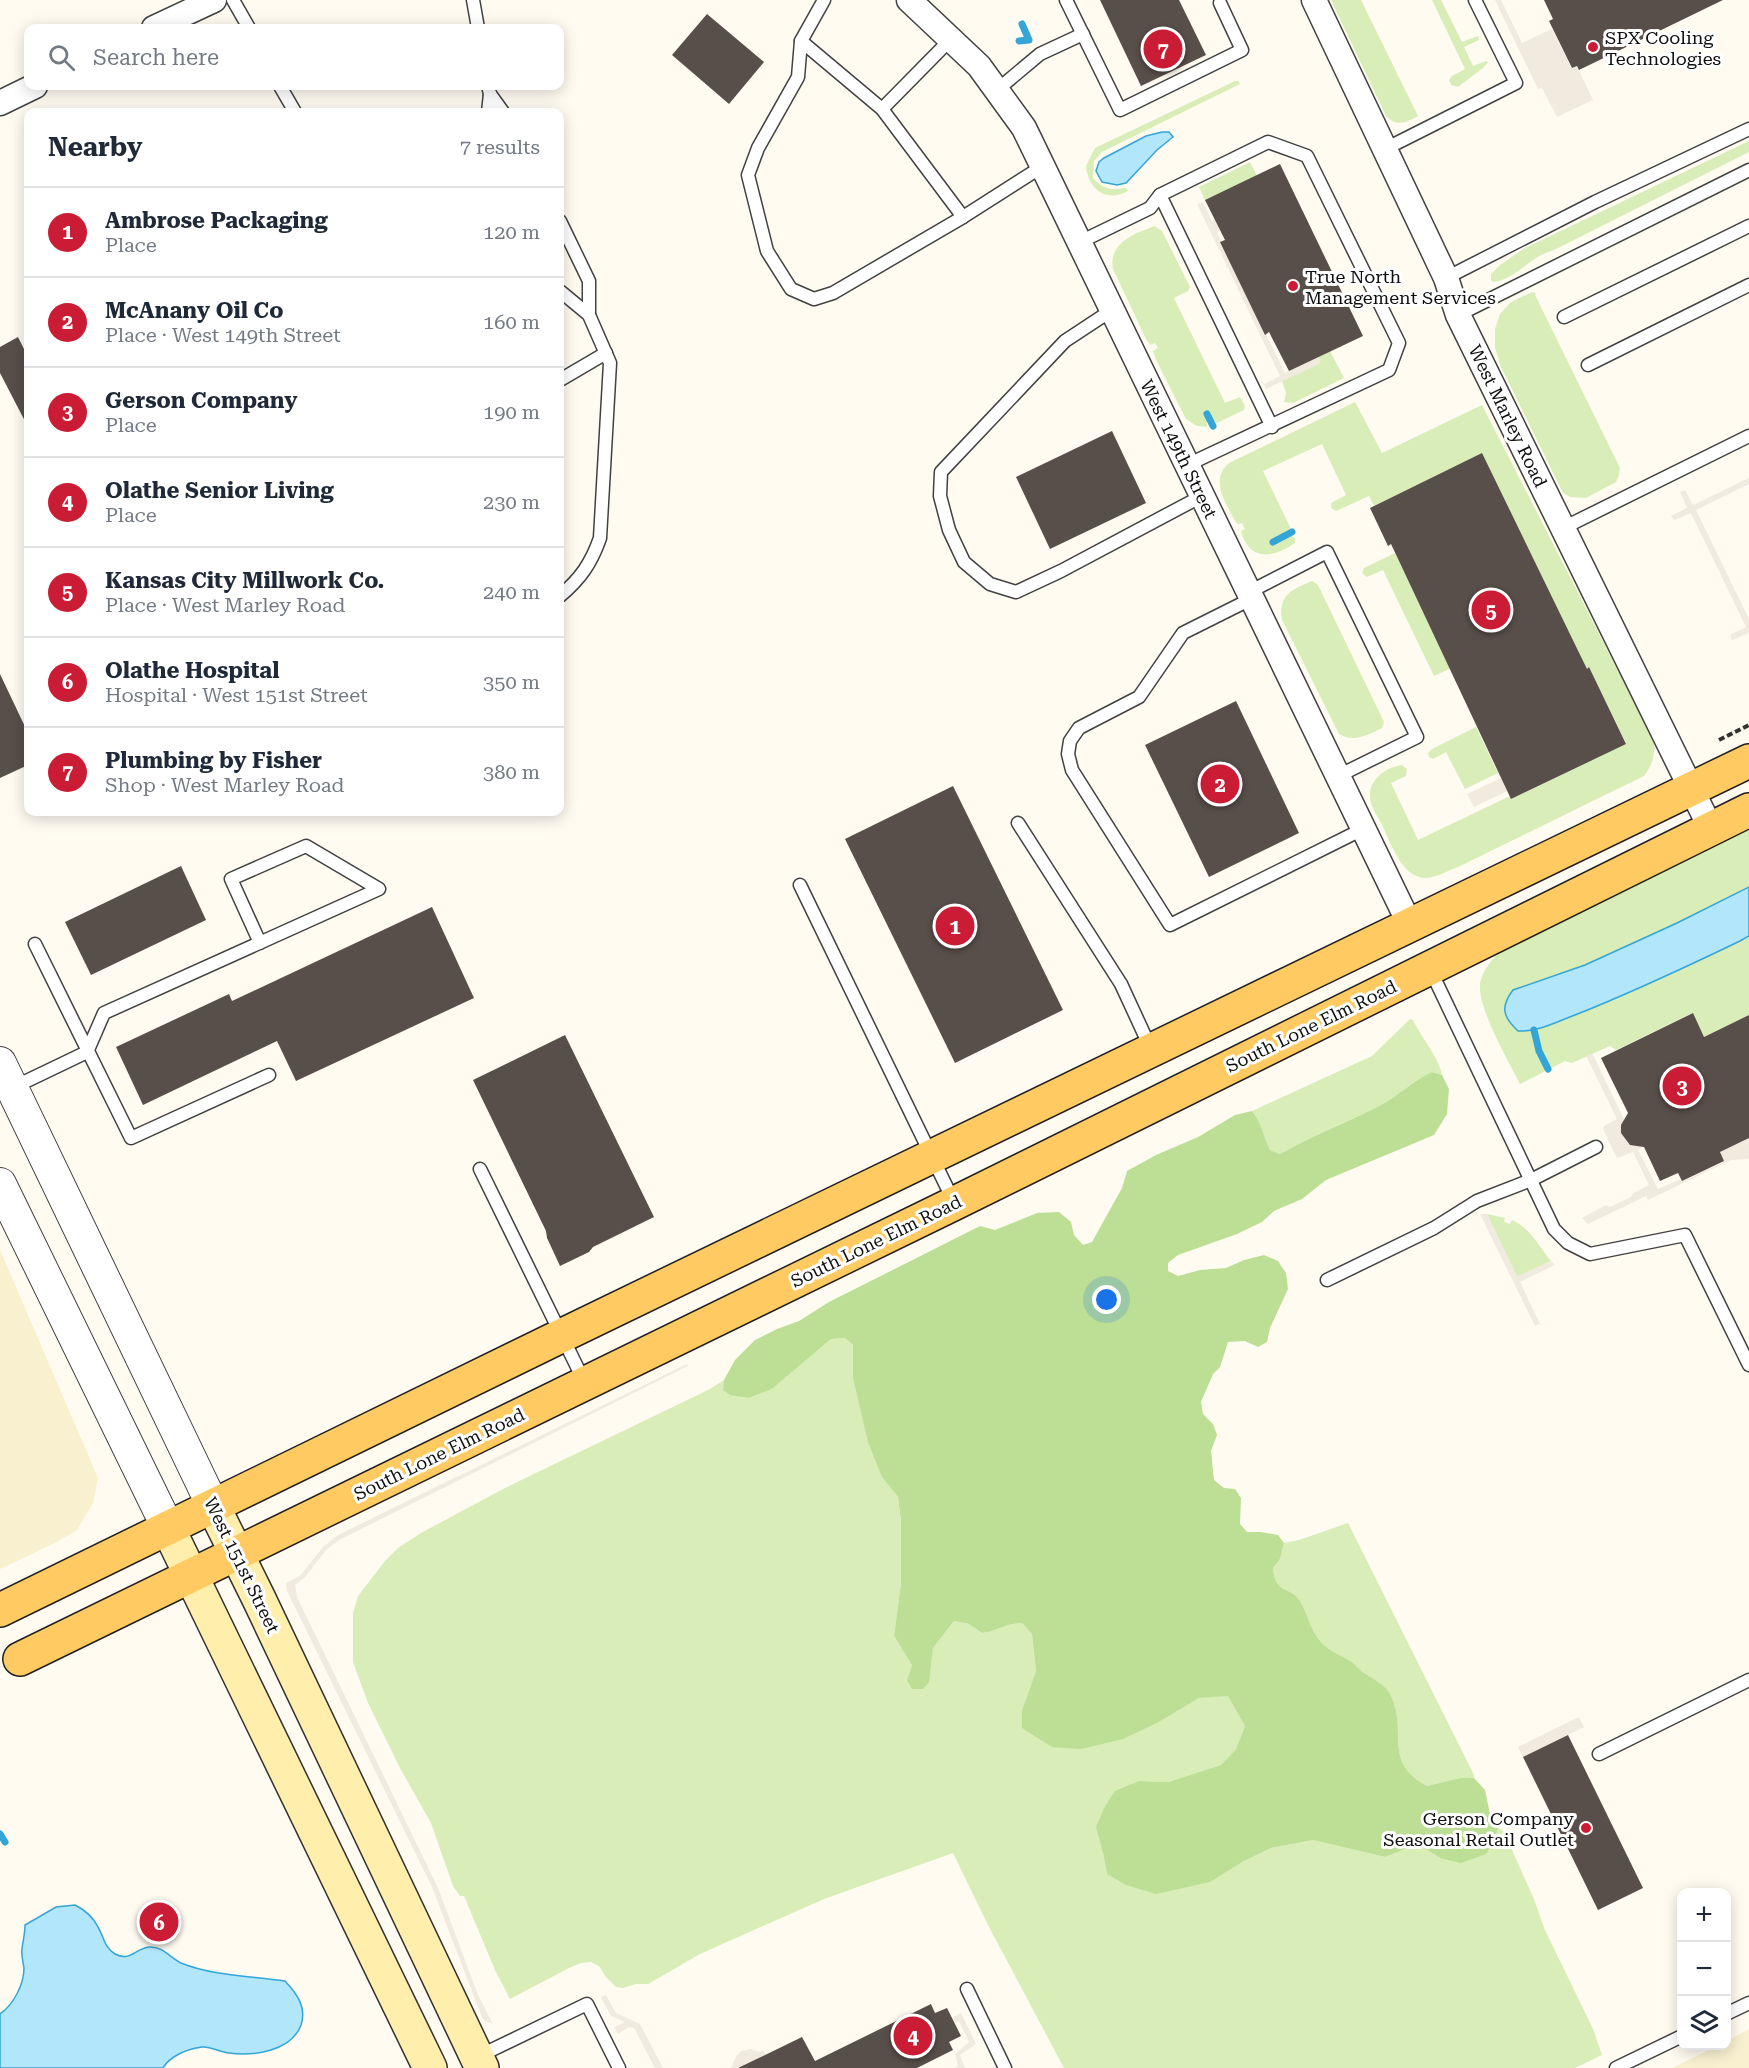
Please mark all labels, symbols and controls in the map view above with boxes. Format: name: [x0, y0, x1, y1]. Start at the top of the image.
search box: [24, 24, 564, 90]
pin: 7: [1144, 26, 1182, 72]
place label: SPX Cooling Technologies: [1605, 27, 1721, 69]
marker: SPX Cooling Technologies: [1586, 40, 1600, 54]
icon: search: [45, 41, 78, 74]
text: Search here: [93, 45, 219, 70]
text: Nearby: [48, 132, 142, 162]
text: 7 results: [460, 135, 540, 159]
text: Ambrose Packaging: [105, 208, 328, 233]
text: 1: [62, 220, 73, 244]
text: 120 m: [483, 220, 540, 244]
text: Place: [105, 233, 157, 257]
place label: True North Management Services: [1305, 266, 1496, 308]
marker: True North Management Services: [1286, 279, 1300, 293]
text: McAnany Oil Co: [105, 298, 283, 323]
text: 2: [62, 310, 73, 334]
text: 160 m: [483, 310, 540, 334]
text: Place · West 149th Street: [105, 323, 341, 347]
street label: West Marley Road: [1464, 341, 1552, 491]
street label: West 149th Street: [1136, 376, 1222, 522]
text: Gerson Company: [105, 388, 298, 413]
text: 3: [62, 400, 73, 424]
text: 190 m: [483, 400, 540, 424]
text: Place: [105, 413, 157, 437]
text: Olathe Senior Living: [105, 478, 334, 503]
text: 4: [62, 490, 73, 514]
text: 230 m: [483, 490, 540, 514]
text: Place: [105, 503, 157, 527]
text: Kansas City Millwork Co.: [105, 568, 384, 593]
text: 5: [62, 580, 73, 604]
text: 240 m: [483, 580, 540, 604]
pin: 5: [1472, 588, 1510, 632]
text: Place · West Marley Road: [105, 593, 345, 617]
text: Olathe Hospital: [105, 658, 280, 683]
text: 6: [62, 670, 73, 694]
text: 350 m: [483, 670, 540, 694]
text: Hospital · West 151st Street: [105, 683, 368, 707]
text: Plumbing by Fisher: [105, 748, 322, 773]
text: 7: [62, 760, 73, 784]
text: 380 m: [483, 760, 540, 784]
pin: 2: [1200, 762, 1240, 806]
text: Shop · West Marley Road: [105, 773, 344, 797]
pin: 1: [936, 904, 974, 948]
street label: South Lone Elm Road: [1222, 975, 1400, 1076]
pin: 3: [1662, 1064, 1702, 1108]
street label: South Lone Elm Road: [787, 1190, 965, 1291]
your location: [1092, 1285, 1121, 1314]
street label: South Lone Elm Road: [350, 1403, 528, 1504]
street label: West 151st Street: [200, 1493, 284, 1637]
place label: Gerson Company Seasonal Retail Outlet: [1383, 1808, 1574, 1850]
marker: Gerson Company Seasonal Retail Outlet: [1579, 1821, 1593, 1835]
map controls: [1677, 1888, 1731, 2050]
button: +: [1677, 1888, 1731, 1942]
pin: 6: [140, 1900, 178, 1944]
button: −: [1677, 1942, 1731, 1996]
button: layers: [1677, 1996, 1731, 2050]
pin: 4: [894, 2014, 932, 2058]

